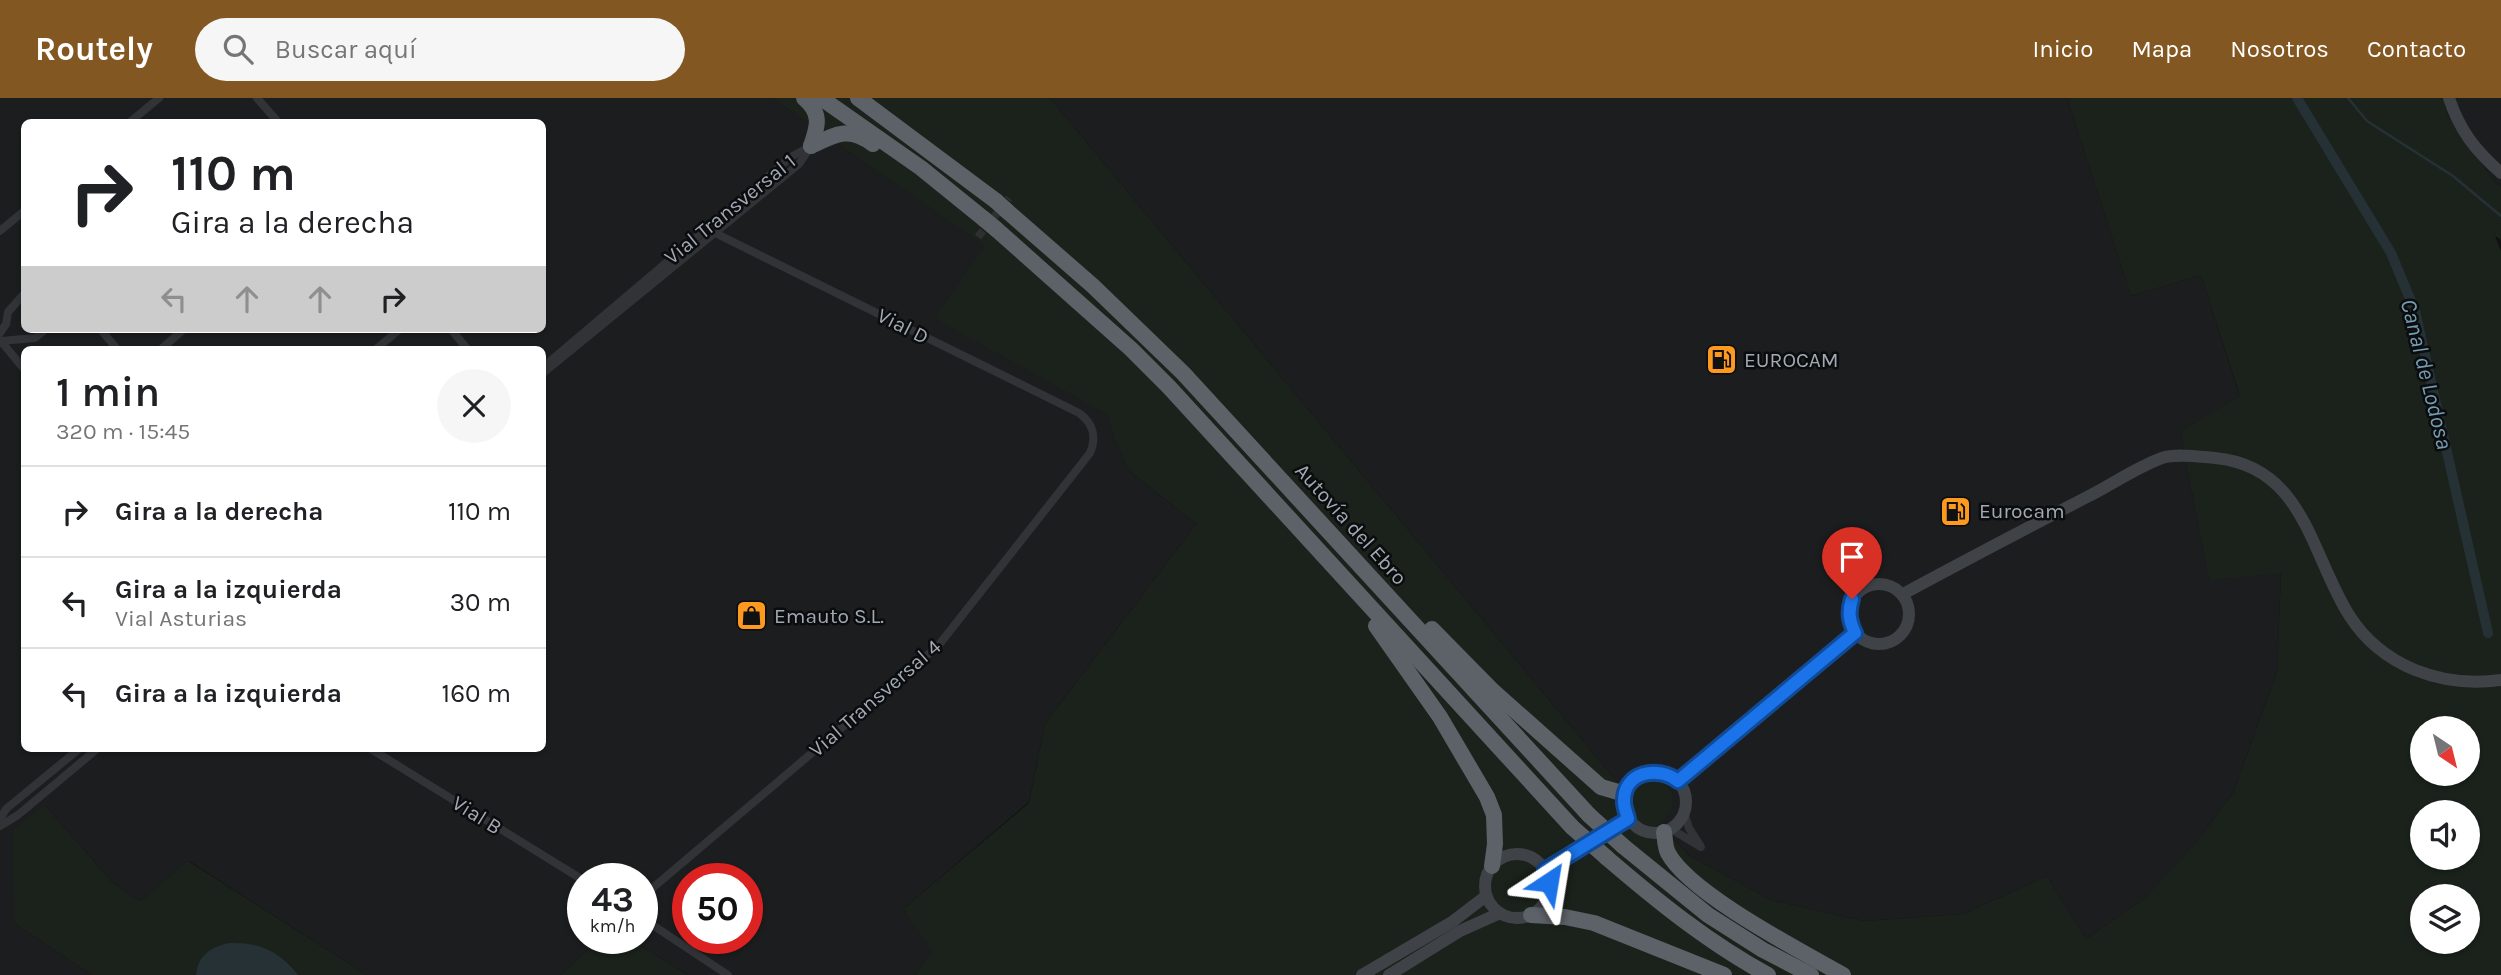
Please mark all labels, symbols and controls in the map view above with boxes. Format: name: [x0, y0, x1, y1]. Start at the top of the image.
search box: [195, 18, 685, 81]
text: Routely: [35, 30, 153, 68]
icon: search: [219, 30, 257, 68]
text: Buscar aquí: [275, 34, 417, 65]
text: Inicio: [2032, 35, 2093, 63]
text: Mapa: [2131, 35, 2192, 63]
text: Nosotros: [2230, 35, 2329, 63]
text: Contacto: [2367, 35, 2466, 63]
text: 110 m: [171, 145, 296, 202]
icon: right: [56, 147, 147, 238]
street label: Vial Transversal 1: [660, 149, 800, 269]
text: Gira a la derecha: [171, 204, 414, 241]
icon: left: [155, 280, 193, 318]
icon: ahead: [228, 280, 266, 318]
icon: ahead: [301, 280, 339, 318]
icon: right: [374, 280, 412, 318]
water label: Canal de Lodosa: [2395, 296, 2458, 452]
street label: Vial D: [873, 303, 933, 349]
fuel station icon: EUROCAM: [1704, 343, 1738, 377]
place label: EUROCAM: [1744, 348, 1839, 372]
text: 1 min: [56, 367, 160, 417]
button: close: [437, 369, 511, 443]
text: 320 m · 15:45: [56, 418, 190, 445]
street label: Autovía del Ebro: [1290, 458, 1412, 590]
icon: right: [56, 493, 94, 531]
fuel station icon: Eurocam: [1939, 494, 1973, 528]
text: Gira a la derecha: [115, 496, 324, 527]
text: 110 m: [448, 496, 511, 527]
place label: Eurocam: [1979, 499, 2065, 523]
pin: [1822, 527, 1882, 599]
icon: arrive: [1833, 538, 1871, 576]
text: Gira a la izquierda: [115, 574, 342, 605]
icon: left: [56, 584, 94, 622]
text: 30 m: [450, 587, 511, 618]
shop icon: Emauto S.L.: [734, 599, 768, 633]
place label: Emauto S.L.: [774, 604, 884, 628]
text: Vial Asturias: [115, 605, 247, 632]
street label: Vial Transversal 4: [804, 634, 946, 762]
icon: left: [56, 675, 94, 713]
text: Gira a la izquierda: [115, 678, 342, 709]
text: 160 m: [442, 678, 511, 709]
north arrow: [2410, 716, 2480, 786]
map controls: [2410, 716, 2480, 954]
street label: Vial B: [448, 791, 506, 839]
button: sound: [2410, 800, 2480, 870]
position arrow: [1512, 845, 1586, 919]
speed limit sign: 50: [672, 863, 763, 954]
text: 43: [591, 879, 634, 920]
button: layers: [2410, 884, 2480, 954]
text: km/h: [590, 915, 635, 937]

